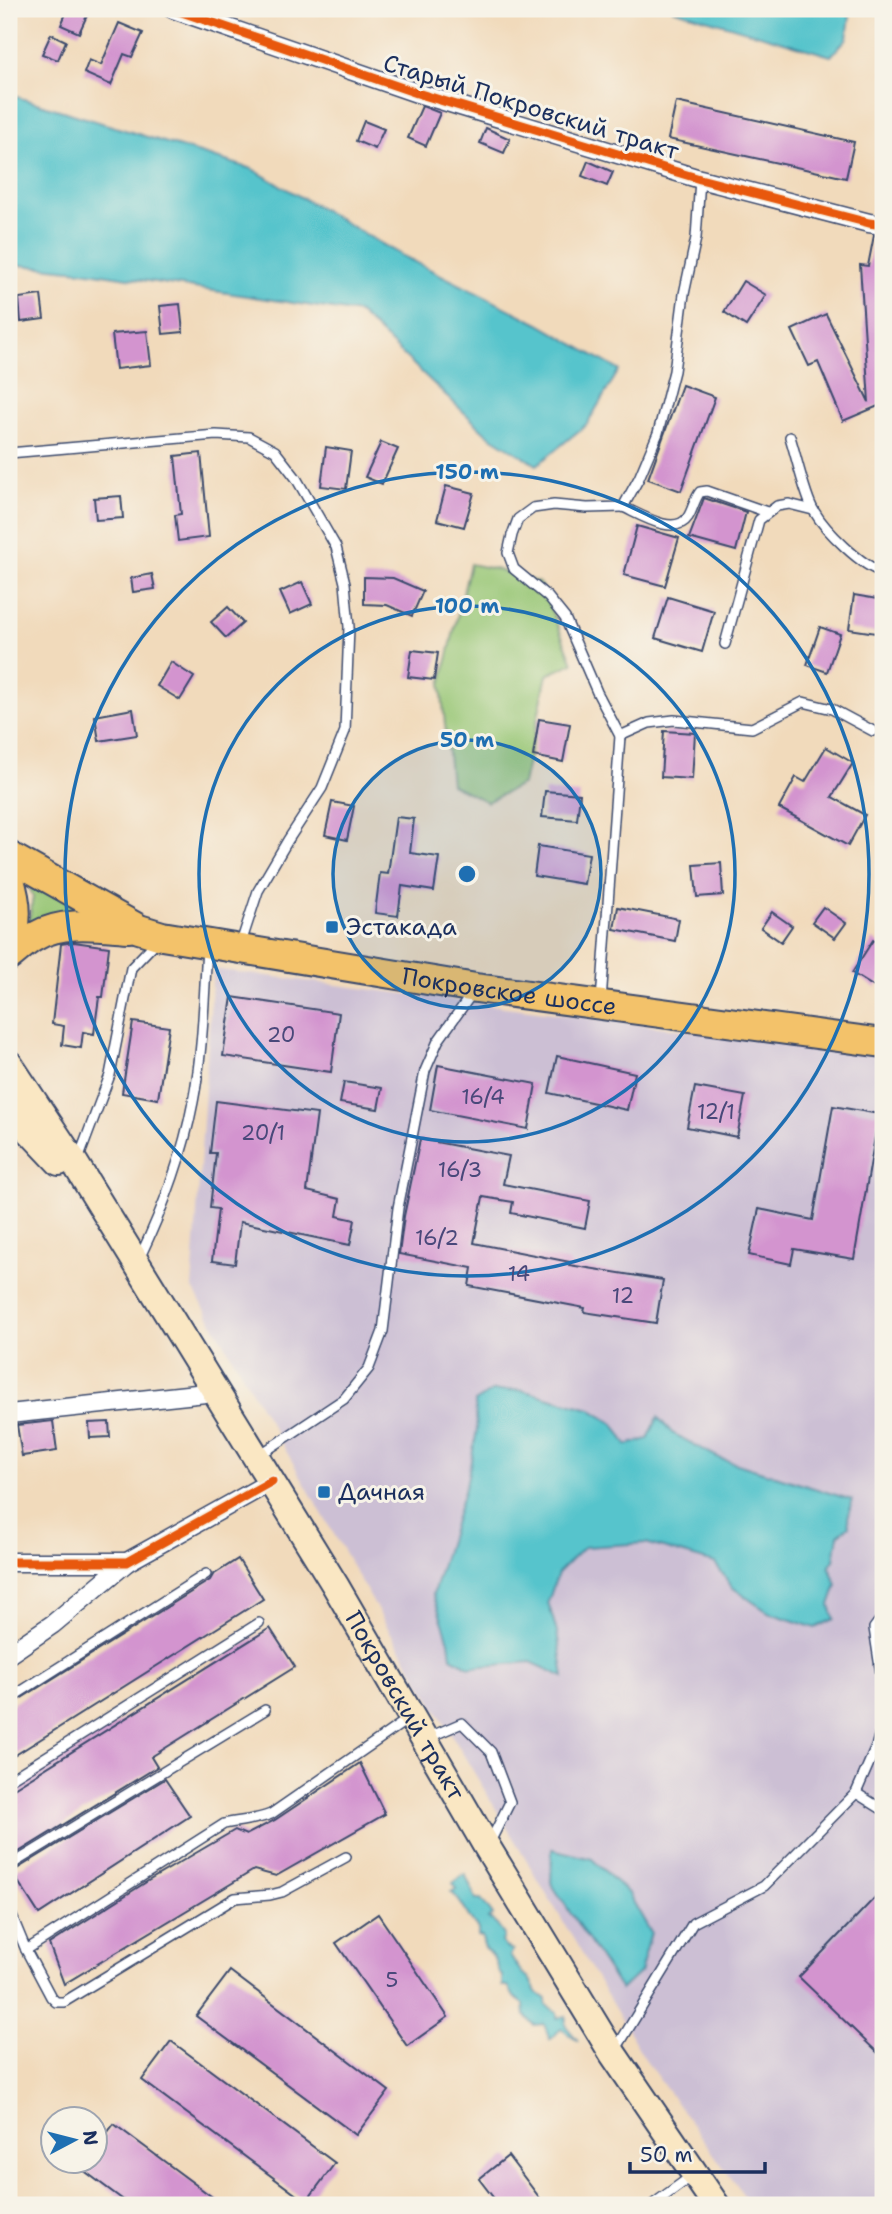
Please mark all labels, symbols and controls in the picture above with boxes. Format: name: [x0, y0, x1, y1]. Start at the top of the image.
street label: Старый Покровский тракт: [379, 47, 683, 167]
text: 150 m: [435, 458, 499, 486]
text: 100 m: [435, 592, 499, 620]
text: 50 m: [440, 726, 494, 754]
centre of rings: [455, 862, 479, 886]
place label: Эстакада: [346, 911, 457, 943]
marker: Эстакада: [324, 919, 340, 935]
street label: Покровское шоссе: [400, 960, 619, 1023]
house number: 20: [267, 1021, 295, 1049]
house number: 16/4: [461, 1083, 505, 1111]
house number: 12/1: [697, 1098, 735, 1126]
house number: 20/1: [241, 1119, 285, 1147]
house number: 16/3: [438, 1156, 482, 1184]
house number: 16/2: [415, 1224, 459, 1252]
house number: 14: [508, 1260, 530, 1288]
house number: 12: [612, 1282, 634, 1310]
place label: Дачная: [338, 1476, 425, 1508]
marker: Дачная: [316, 1484, 332, 1500]
street label: Покровский тракт: [338, 1605, 473, 1806]
house number: 5: [386, 1966, 398, 1994]
north arrow: [38, 2106, 108, 2176]
text: N: [77, 2129, 104, 2147]
scale bar: [630, 2130, 764, 2174]
text: 50 m: [640, 2141, 693, 2169]

